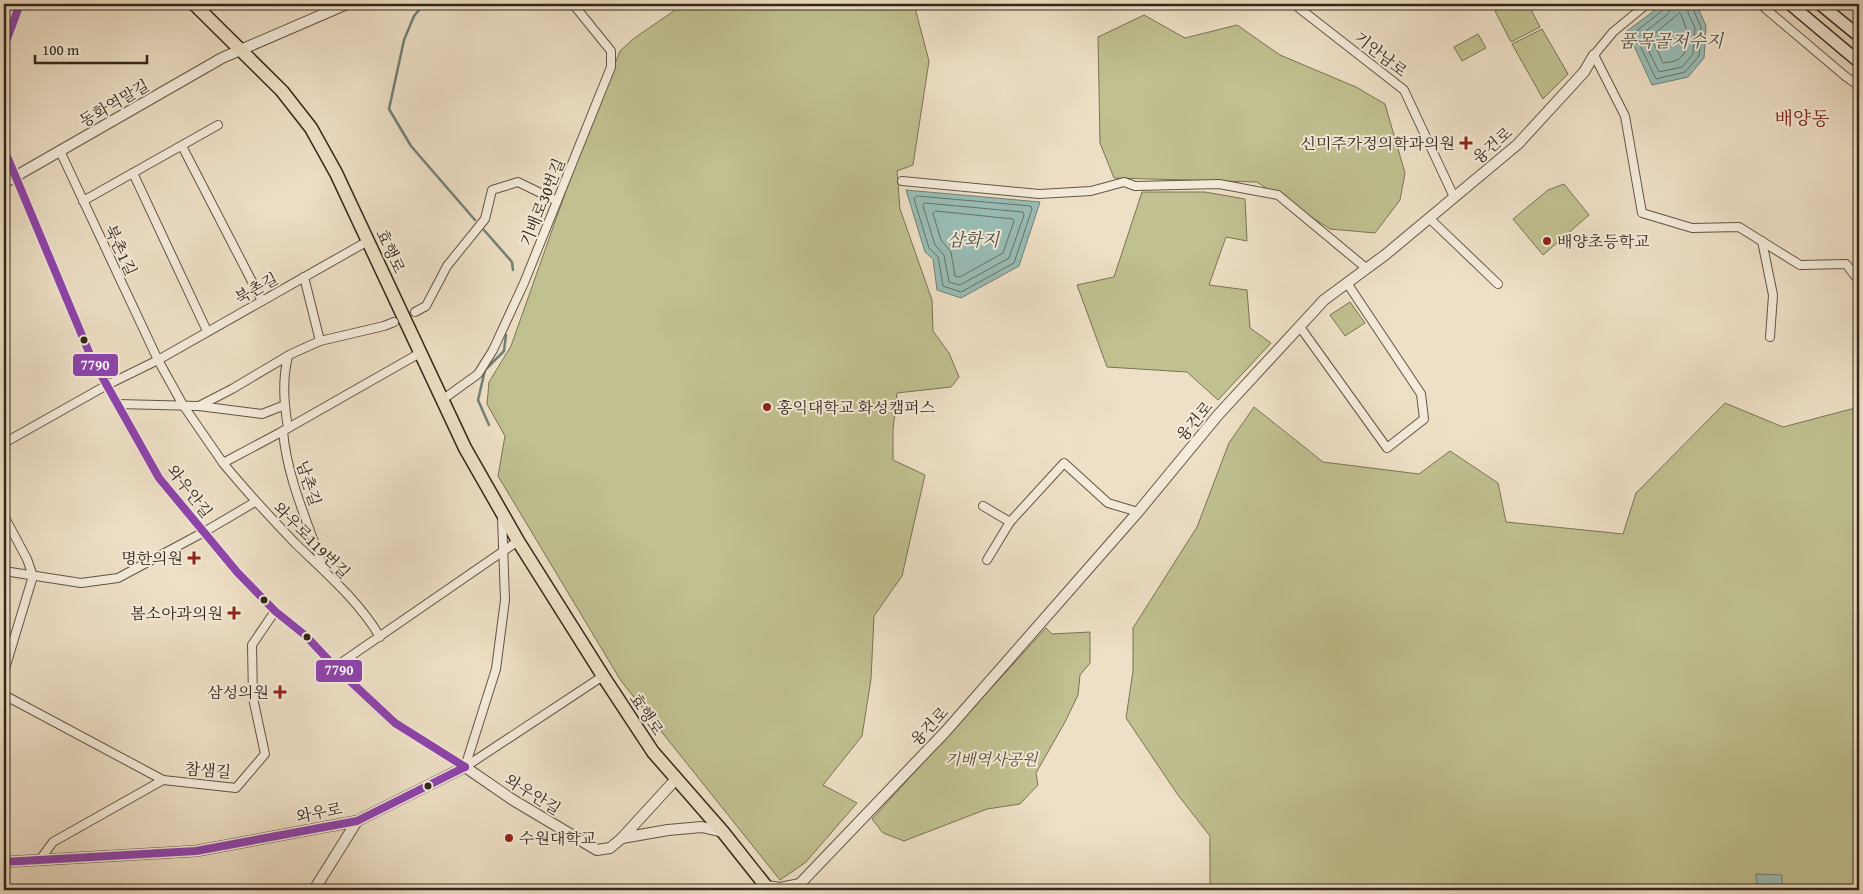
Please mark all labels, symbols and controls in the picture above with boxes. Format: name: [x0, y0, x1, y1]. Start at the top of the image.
street label: 기안남로: [1349, 26, 1413, 83]
water label: 품목골저수지: [1619, 27, 1725, 54]
scale bar: [35, 32, 148, 64]
text: 100 m: [42, 39, 80, 60]
street label: 동화역말길: [75, 73, 153, 133]
district label: 배양동: [1774, 104, 1830, 132]
street label: 융건로: [1467, 120, 1518, 169]
place label: 신미주가정의학과의원: [1300, 131, 1455, 155]
marker: 신미주가정의학과의원: [1459, 136, 1473, 150]
street label: 기배로30번길: [514, 155, 570, 249]
street label: 북촌1길: [99, 220, 143, 280]
street label: 효행로: [370, 225, 412, 278]
water label: 삼화지: [947, 226, 1001, 253]
place label: 배양초등학교: [1557, 229, 1650, 253]
marker: 배양초등학교: [1541, 235, 1553, 247]
street label: 북촌길: [230, 266, 282, 310]
unlabelled marker: [79, 335, 89, 345]
line badge: 7790: [72, 353, 119, 377]
text: 7790: [80, 355, 110, 375]
place label: 홍익대학교 화성캠퍼스: [777, 395, 936, 419]
street label: 융건로: [1170, 395, 1218, 446]
marker: 홍익대학교 화성캠퍼스: [761, 401, 773, 413]
street label: 남촌길: [290, 457, 328, 509]
street label: 와우안길: [162, 459, 218, 523]
street label: 와우로119번길: [268, 496, 356, 584]
place label: 명한의원: [121, 546, 183, 570]
marker: 명한의원: [187, 551, 201, 565]
unlabelled marker: [259, 595, 269, 605]
place label: 봄소아과의원: [130, 601, 223, 625]
marker: 봄소아과의원: [227, 606, 241, 620]
unlabelled marker: [302, 632, 312, 642]
line badge: 7790: [315, 659, 363, 683]
text: 7790: [324, 660, 354, 680]
place label: 삼성의원: [207, 680, 269, 704]
marker: 삼성의원: [273, 685, 287, 699]
street label: 효행로: [624, 688, 670, 740]
street label: 융건로: [904, 700, 954, 751]
park label: 기배역사공원: [945, 747, 1039, 771]
street label: 참샘길: [184, 756, 232, 784]
street label: 와우안길: [500, 767, 566, 821]
unlabelled marker: [423, 781, 433, 791]
street label: 와우로: [294, 796, 345, 828]
place label: 수원대학교: [519, 826, 596, 850]
marker: 수원대학교: [503, 832, 515, 844]

